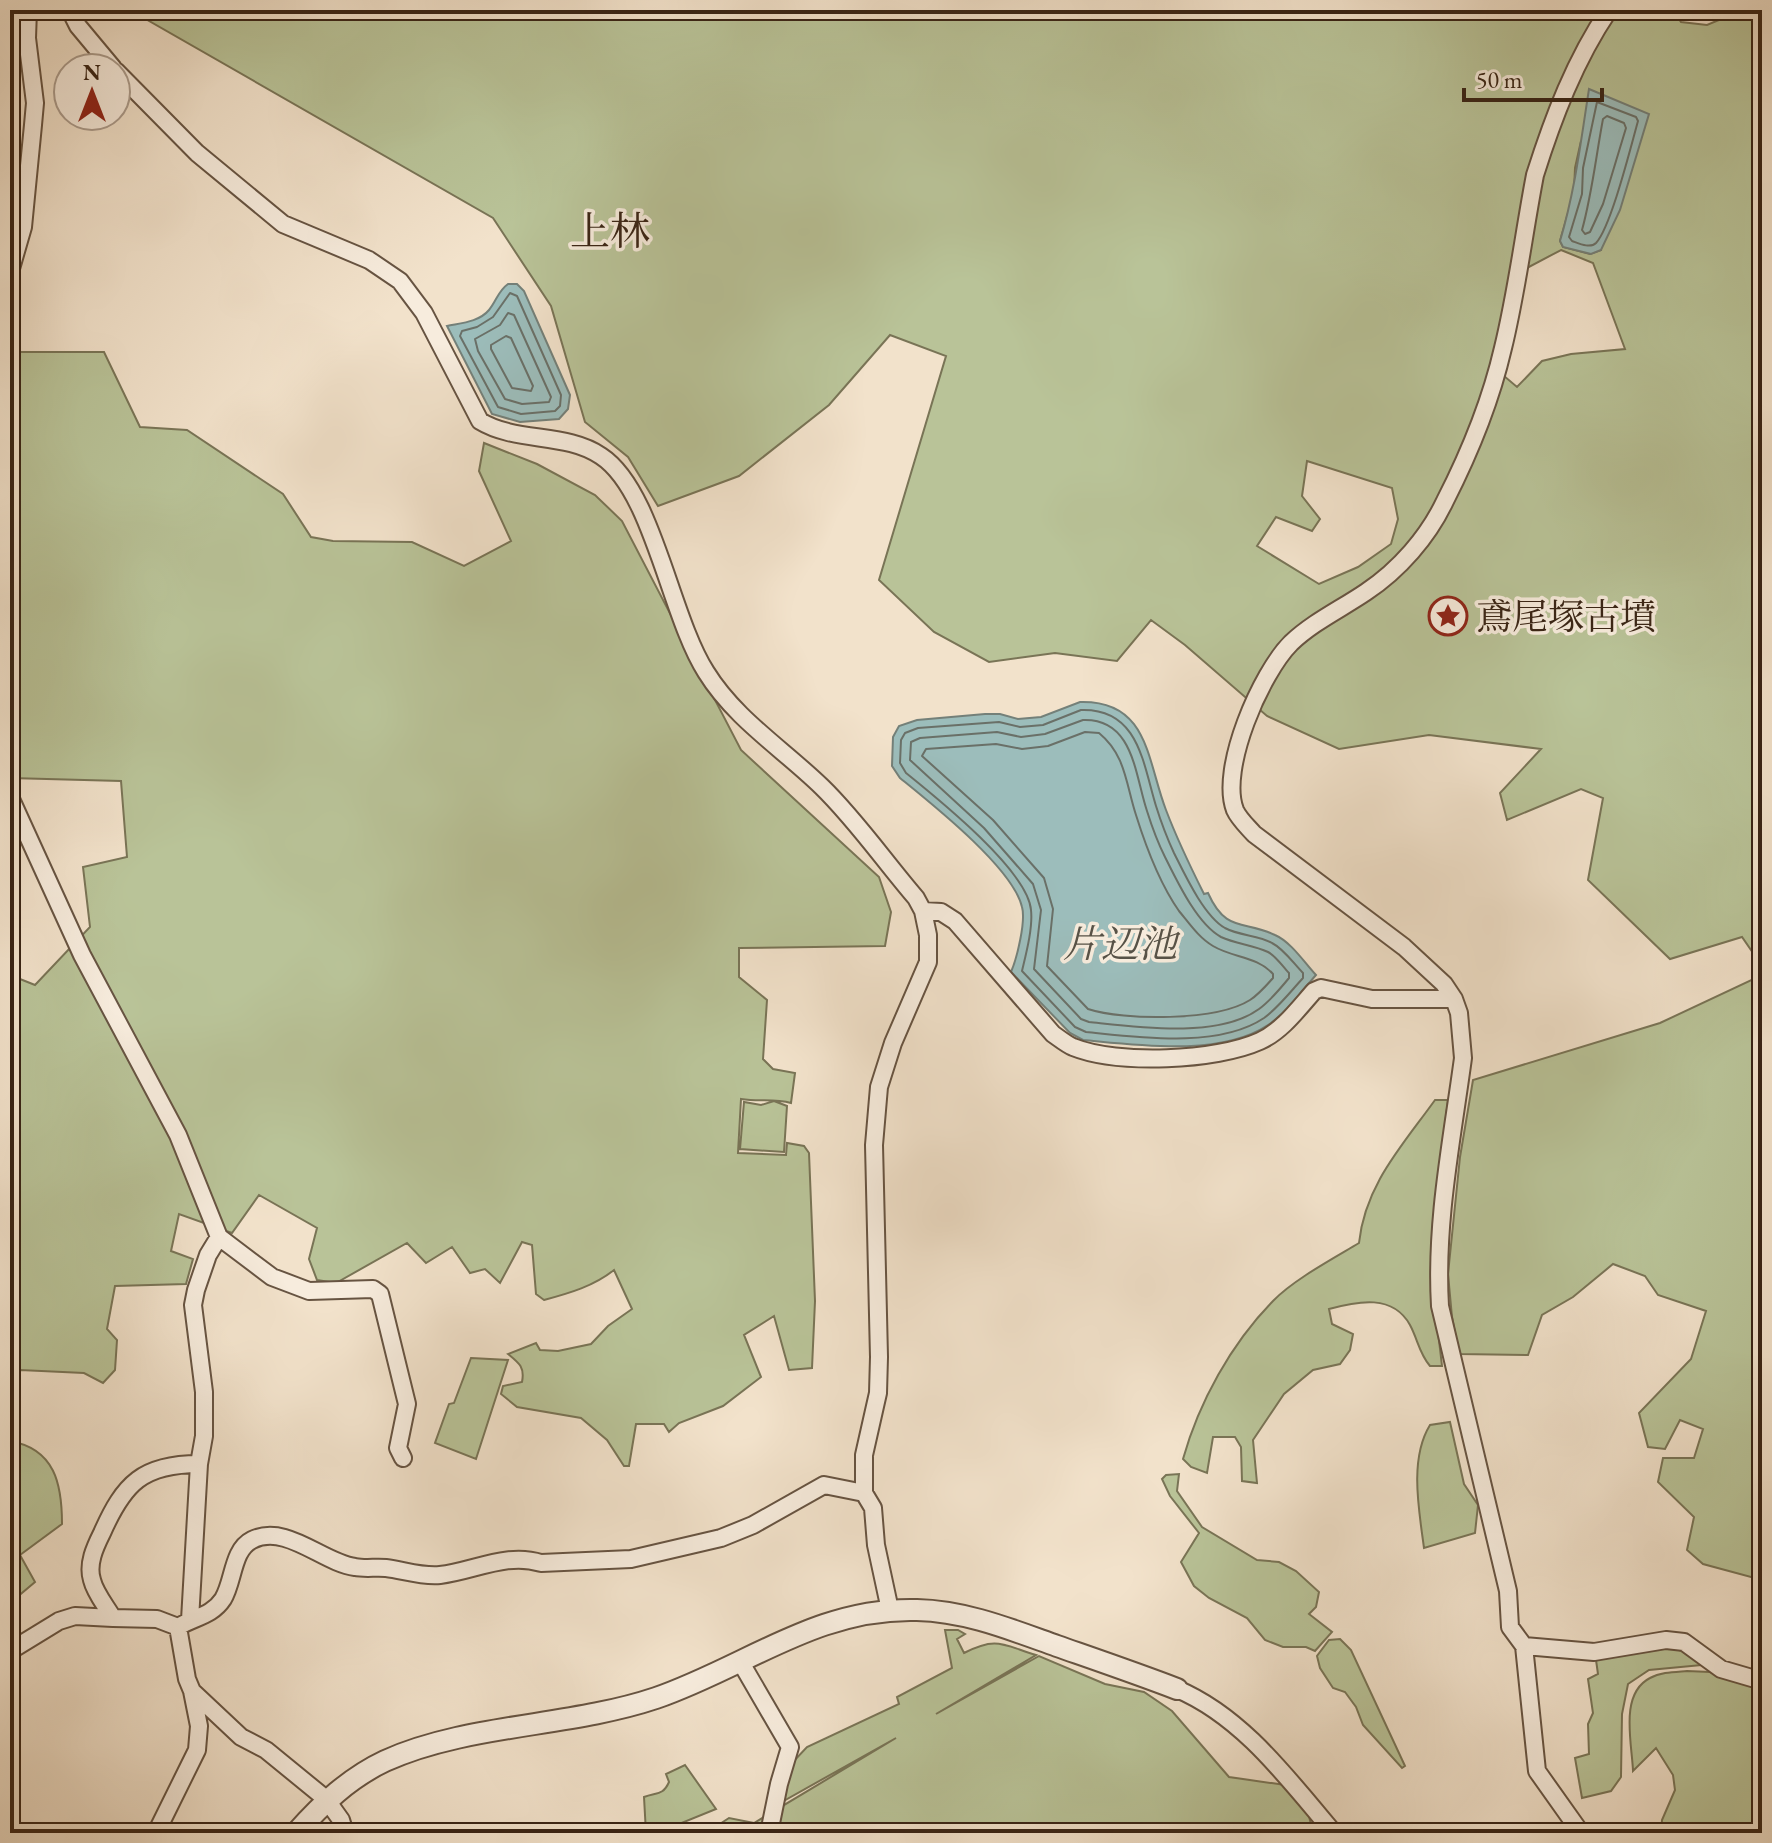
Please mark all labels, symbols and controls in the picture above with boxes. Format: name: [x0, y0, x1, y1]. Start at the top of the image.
north arrow: [52, 52, 132, 132]
scale bar: [1464, 52, 1602, 102]
text: N: [83, 58, 101, 87]
text: 50 m: [1476, 64, 1523, 95]
district label: 上林: [570, 205, 650, 257]
place label: 鳶尾塚古墳: [1476, 593, 1656, 640]
place icon: 鳶尾塚古墳: [1427, 595, 1469, 637]
water label: 片辺池: [1063, 919, 1181, 968]

